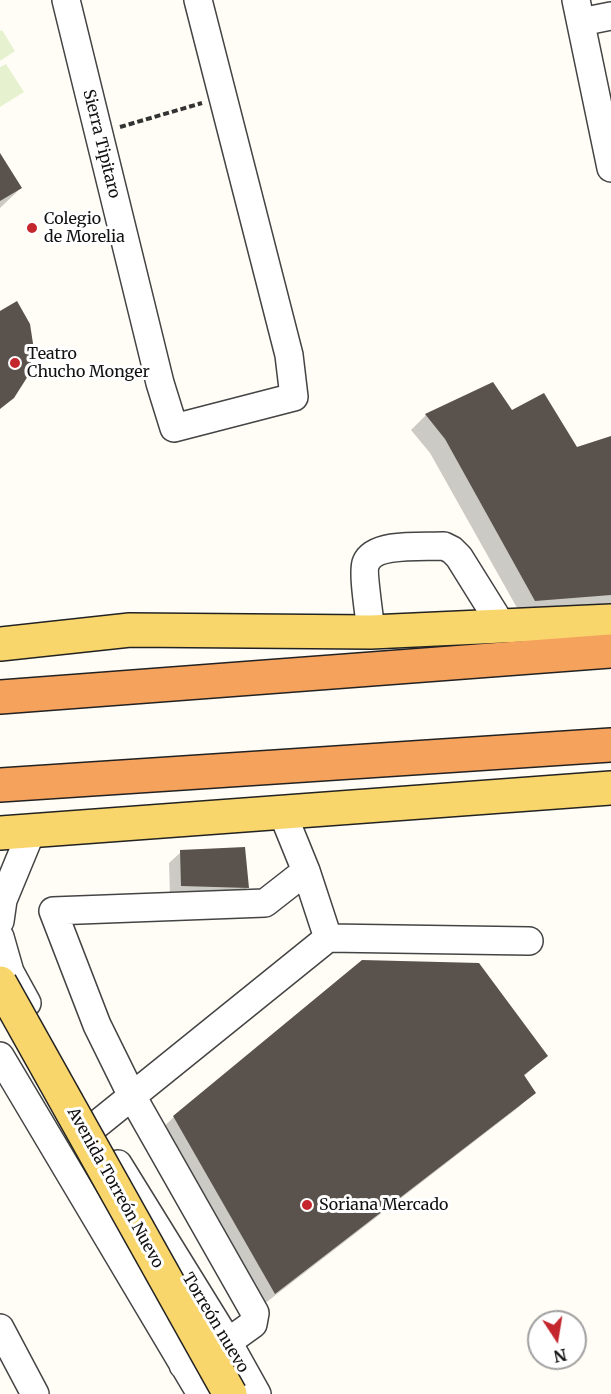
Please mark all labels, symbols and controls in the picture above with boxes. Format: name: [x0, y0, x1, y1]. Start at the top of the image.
street label: Sierra Tipitaro: [78, 88, 124, 200]
place label: Colegio de Morelia: [44, 209, 125, 247]
marker: Colegio de Morelia: [25, 221, 39, 235]
place label: Teatro Chucho Monger: [27, 344, 150, 382]
marker: Teatro Chucho Monger: [8, 356, 22, 370]
street label: Avenida Torreón Nuevo: [63, 1104, 167, 1272]
place label: Soriana Mercado: [319, 1195, 448, 1215]
marker: Soriana Mercado: [300, 1198, 314, 1212]
street label: Torreón nuevo: [178, 1270, 252, 1376]
north arrow: [527, 1310, 587, 1370]
text: N: [552, 1345, 569, 1367]

